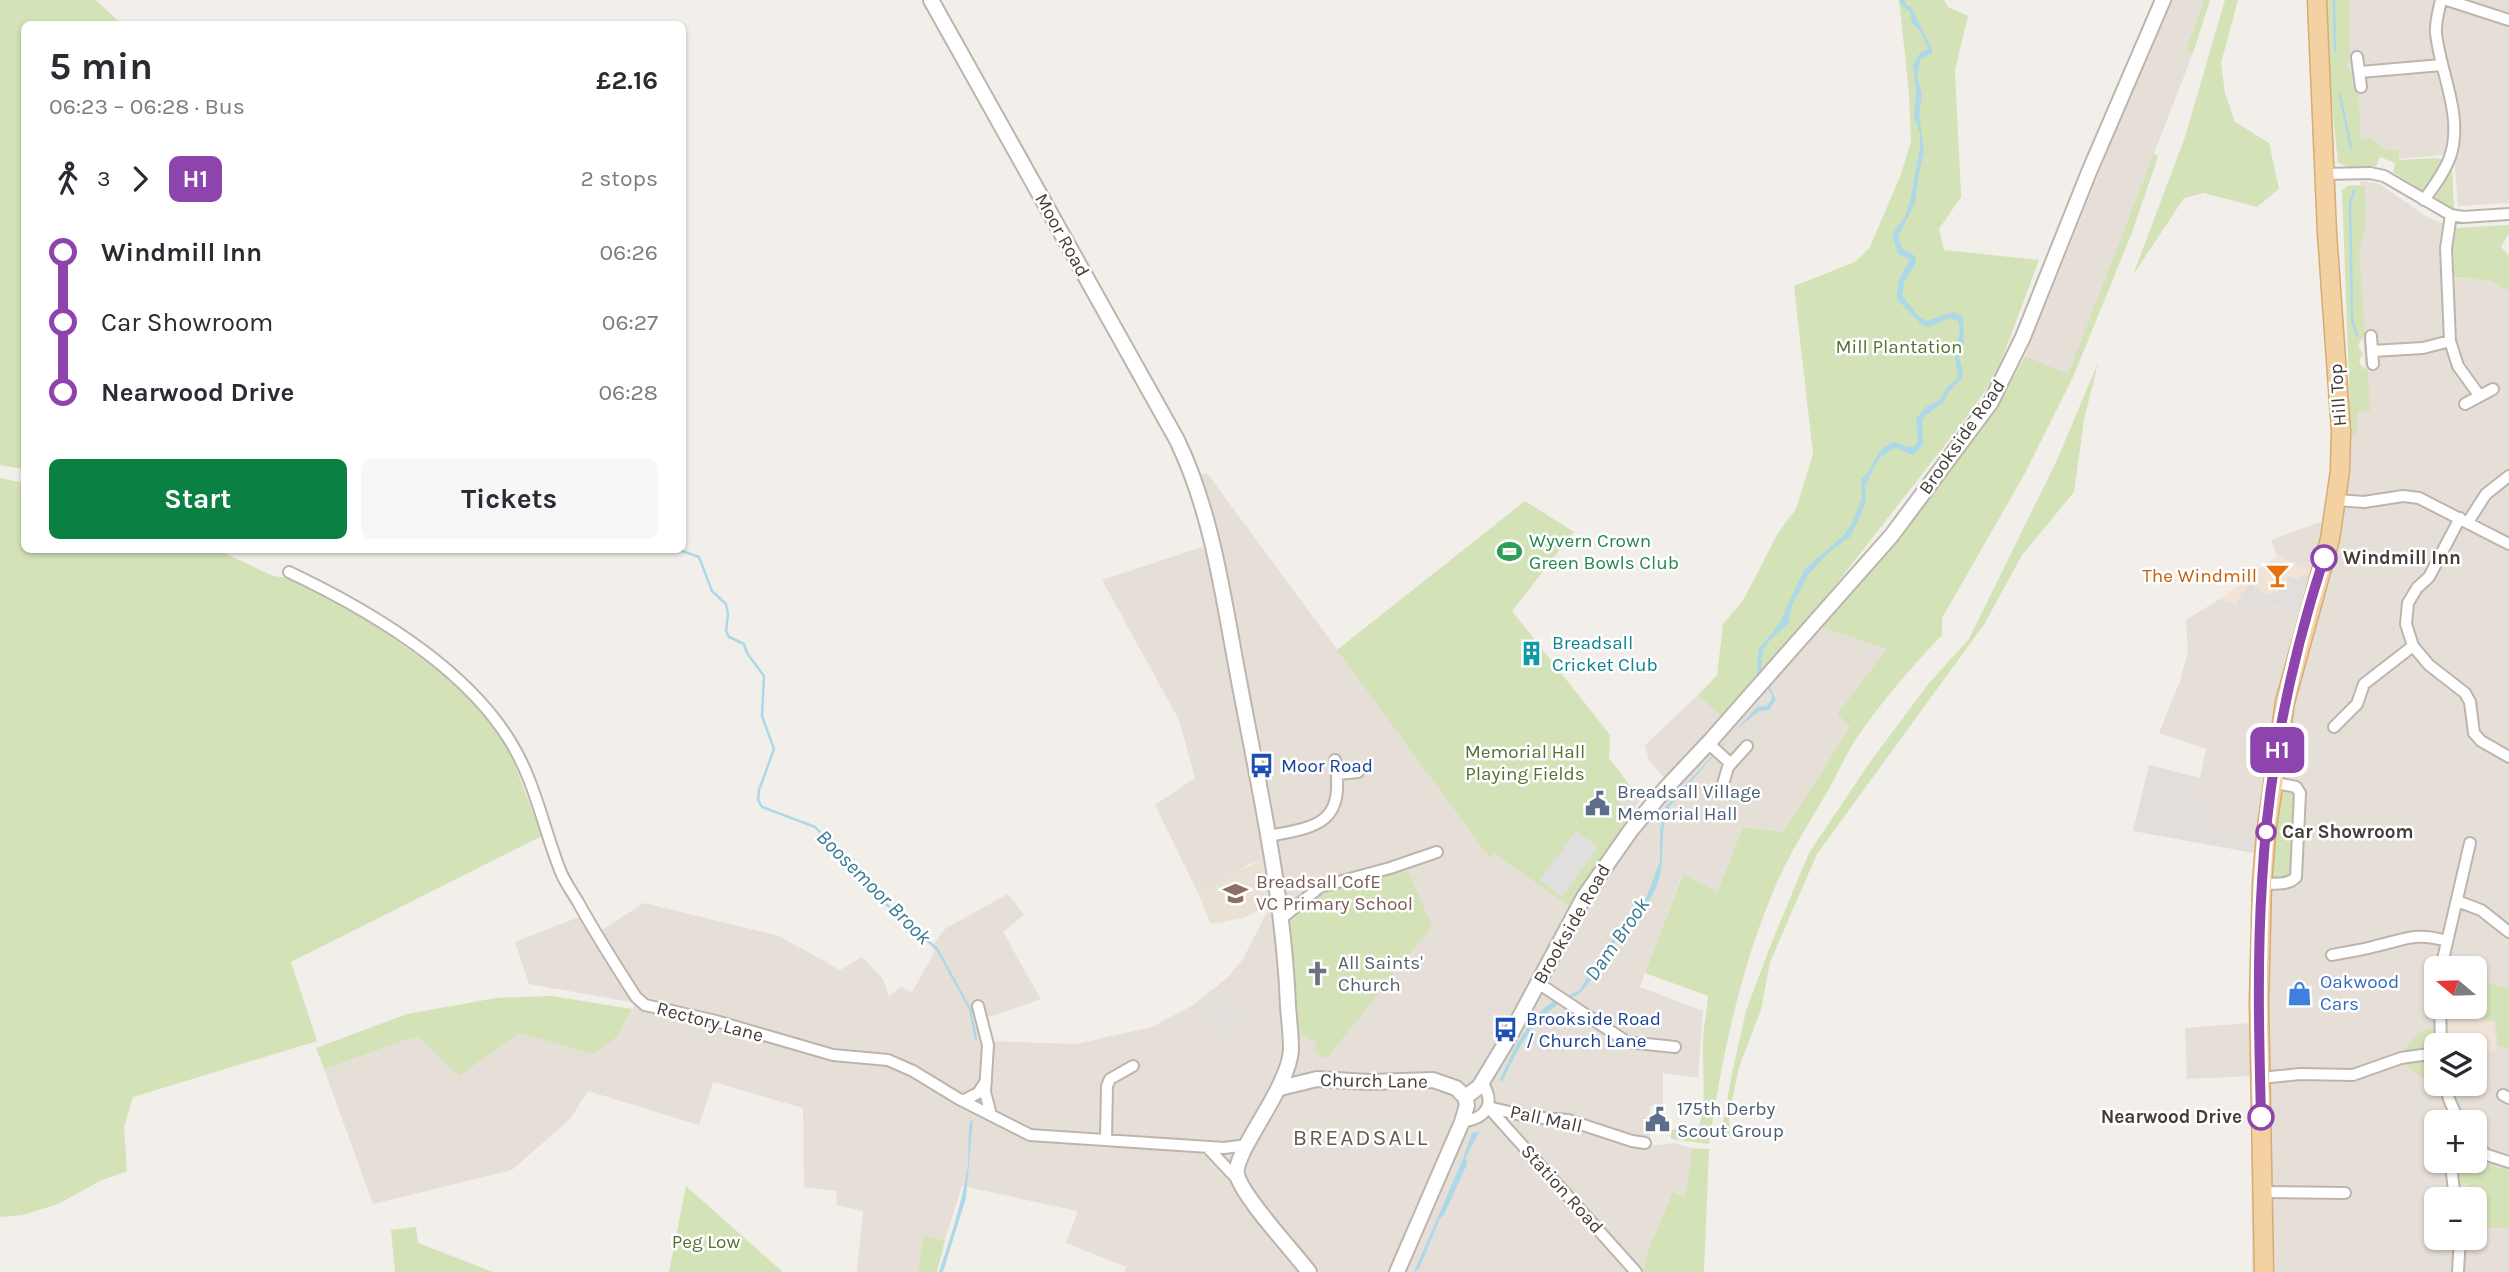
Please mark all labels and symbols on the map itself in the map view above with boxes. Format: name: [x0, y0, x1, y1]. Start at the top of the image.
street label: Moor Road: [1030, 189, 1094, 281]
park label: Mill Plantation: [1836, 336, 1962, 358]
street label: Hill Top: [2325, 363, 2351, 427]
street label: Brookside Road: [1914, 375, 2010, 499]
place label: Wyvern Crown Green Bowls Club: [1529, 530, 1679, 574]
sports icon: Wyvern Crown Green Bowls Club: [1495, 538, 1523, 566]
marker: Windmill Inn: [2311, 545, 2337, 571]
place label: Windmill Inn: [2343, 547, 2461, 569]
bar icon: The Windmill: [2263, 562, 2291, 590]
place label: The Windmill: [2142, 565, 2257, 587]
place label: Breadsall Cricket Club: [1552, 632, 1658, 676]
building icon: Breadsall Cricket Club: [1518, 640, 1546, 668]
line badge: H1: [2246, 727, 2308, 773]
park label: Memorial Hall Playing Fields: [1465, 741, 1585, 785]
bus stop icon: Moor Road: [1247, 752, 1275, 780]
place label: Moor Road: [1281, 755, 1373, 777]
place label: Breadsall Village Memorial Hall: [1617, 781, 1761, 825]
public building icon: Breadsall Village Memorial Hall: [1583, 789, 1611, 817]
place label: Car Showroom: [2282, 821, 2414, 843]
marker: Car Showroom: [2256, 822, 2276, 842]
water label: Boosemoor Brook: [812, 825, 937, 950]
street label: Brookside Road: [1529, 860, 1615, 988]
place label: Breadsall CofE VC Primary School: [1256, 871, 1413, 915]
school or university icon: Breadsall CofE VC Primary School: [1222, 879, 1250, 907]
water label: Dam Brook: [1580, 893, 1654, 985]
place label: All Saints' Church: [1338, 952, 1423, 996]
north arrow: [2424, 956, 2487, 1018]
church icon: All Saints' Church: [1304, 960, 1332, 988]
place label: Oakwood Cars: [2320, 971, 2399, 1015]
shop icon: Oakwood Cars: [2286, 979, 2314, 1007]
street label: Rectory Lane: [654, 997, 766, 1047]
place label: Brookside Road / Church Lane: [1526, 1008, 1661, 1052]
bus stop icon: Brookside Road / Church Lane: [1492, 1016, 1520, 1044]
street label: Church Lane: [1320, 1069, 1428, 1093]
place label: 175th Derby Scout Group: [1677, 1098, 1784, 1142]
street label: Pall Mall: [1508, 1101, 1584, 1137]
marker: Nearwood Drive: [2248, 1104, 2274, 1130]
public building icon: 175th Derby Scout Group: [1643, 1106, 1671, 1134]
place label: Nearwood Drive: [2101, 1106, 2242, 1128]
district label: BREADSALL: [1293, 1124, 1429, 1151]
street label: Station Road: [1516, 1140, 1608, 1238]
park label: Peg Low: [672, 1231, 741, 1253]

